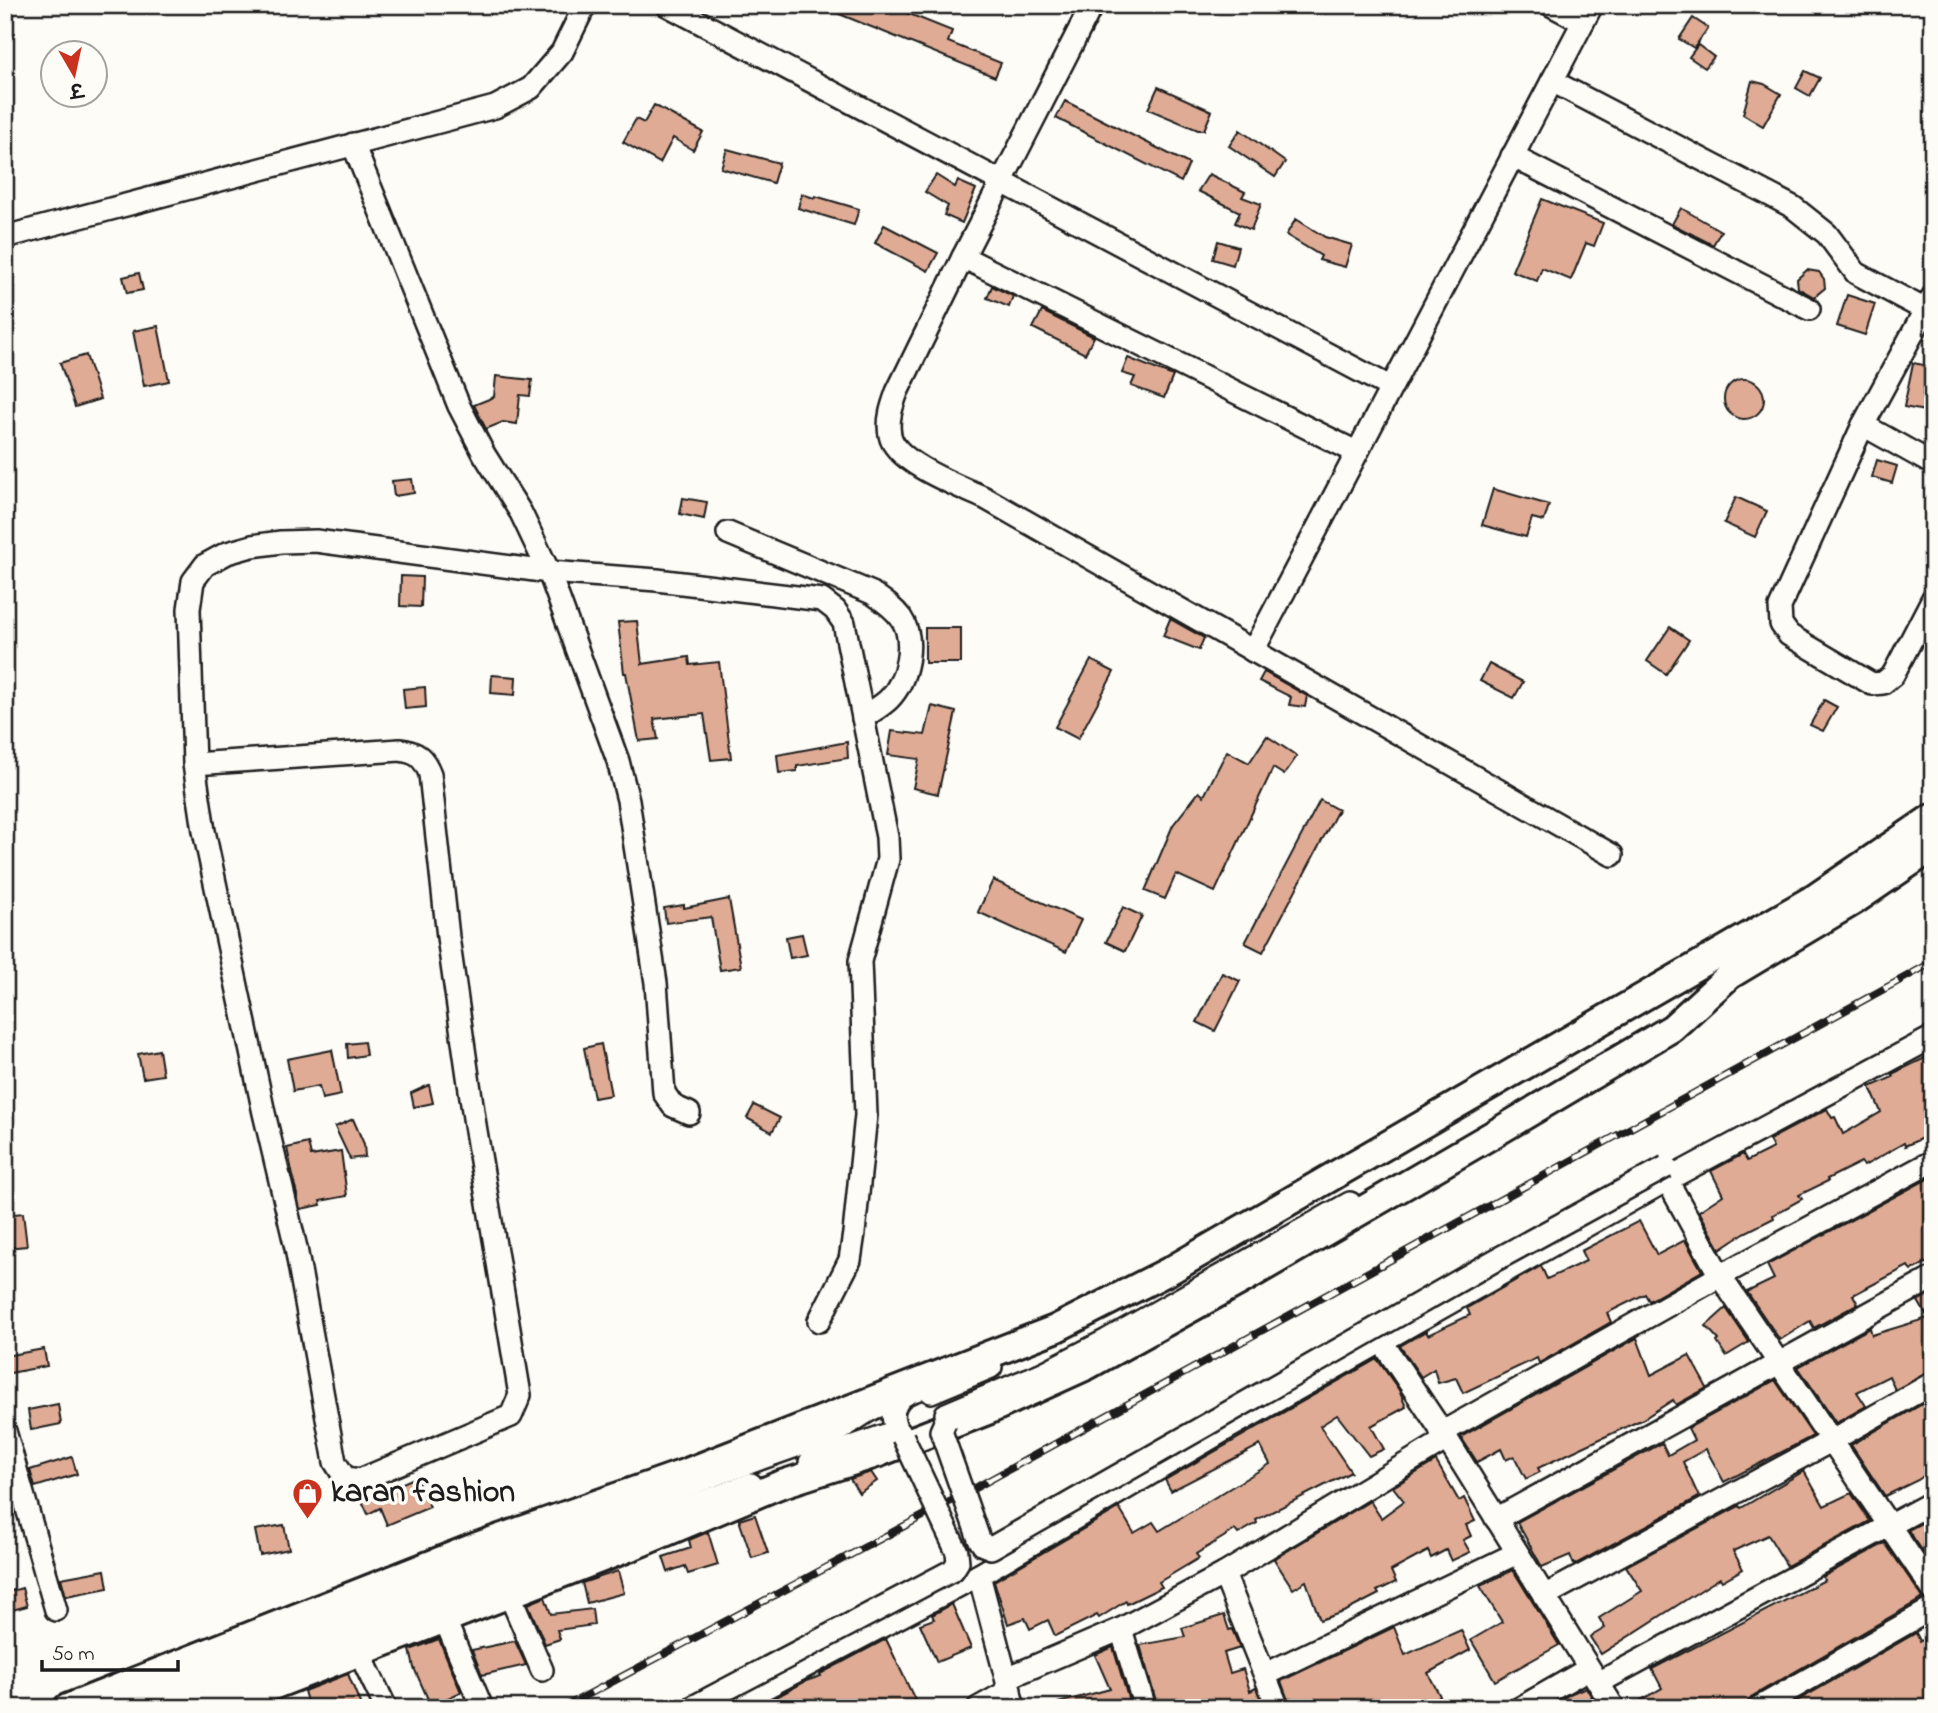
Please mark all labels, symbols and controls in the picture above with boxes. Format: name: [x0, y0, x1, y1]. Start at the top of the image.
north arrow: [38, 38, 108, 108]
text: उ: [66, 74, 87, 103]
place label: karan fashion: [331, 1470, 515, 1517]
shop icon: karan fashion: [291, 1476, 325, 1520]
scale bar: [42, 1629, 178, 1673]
text: 50 m: [52, 1640, 95, 1670]

